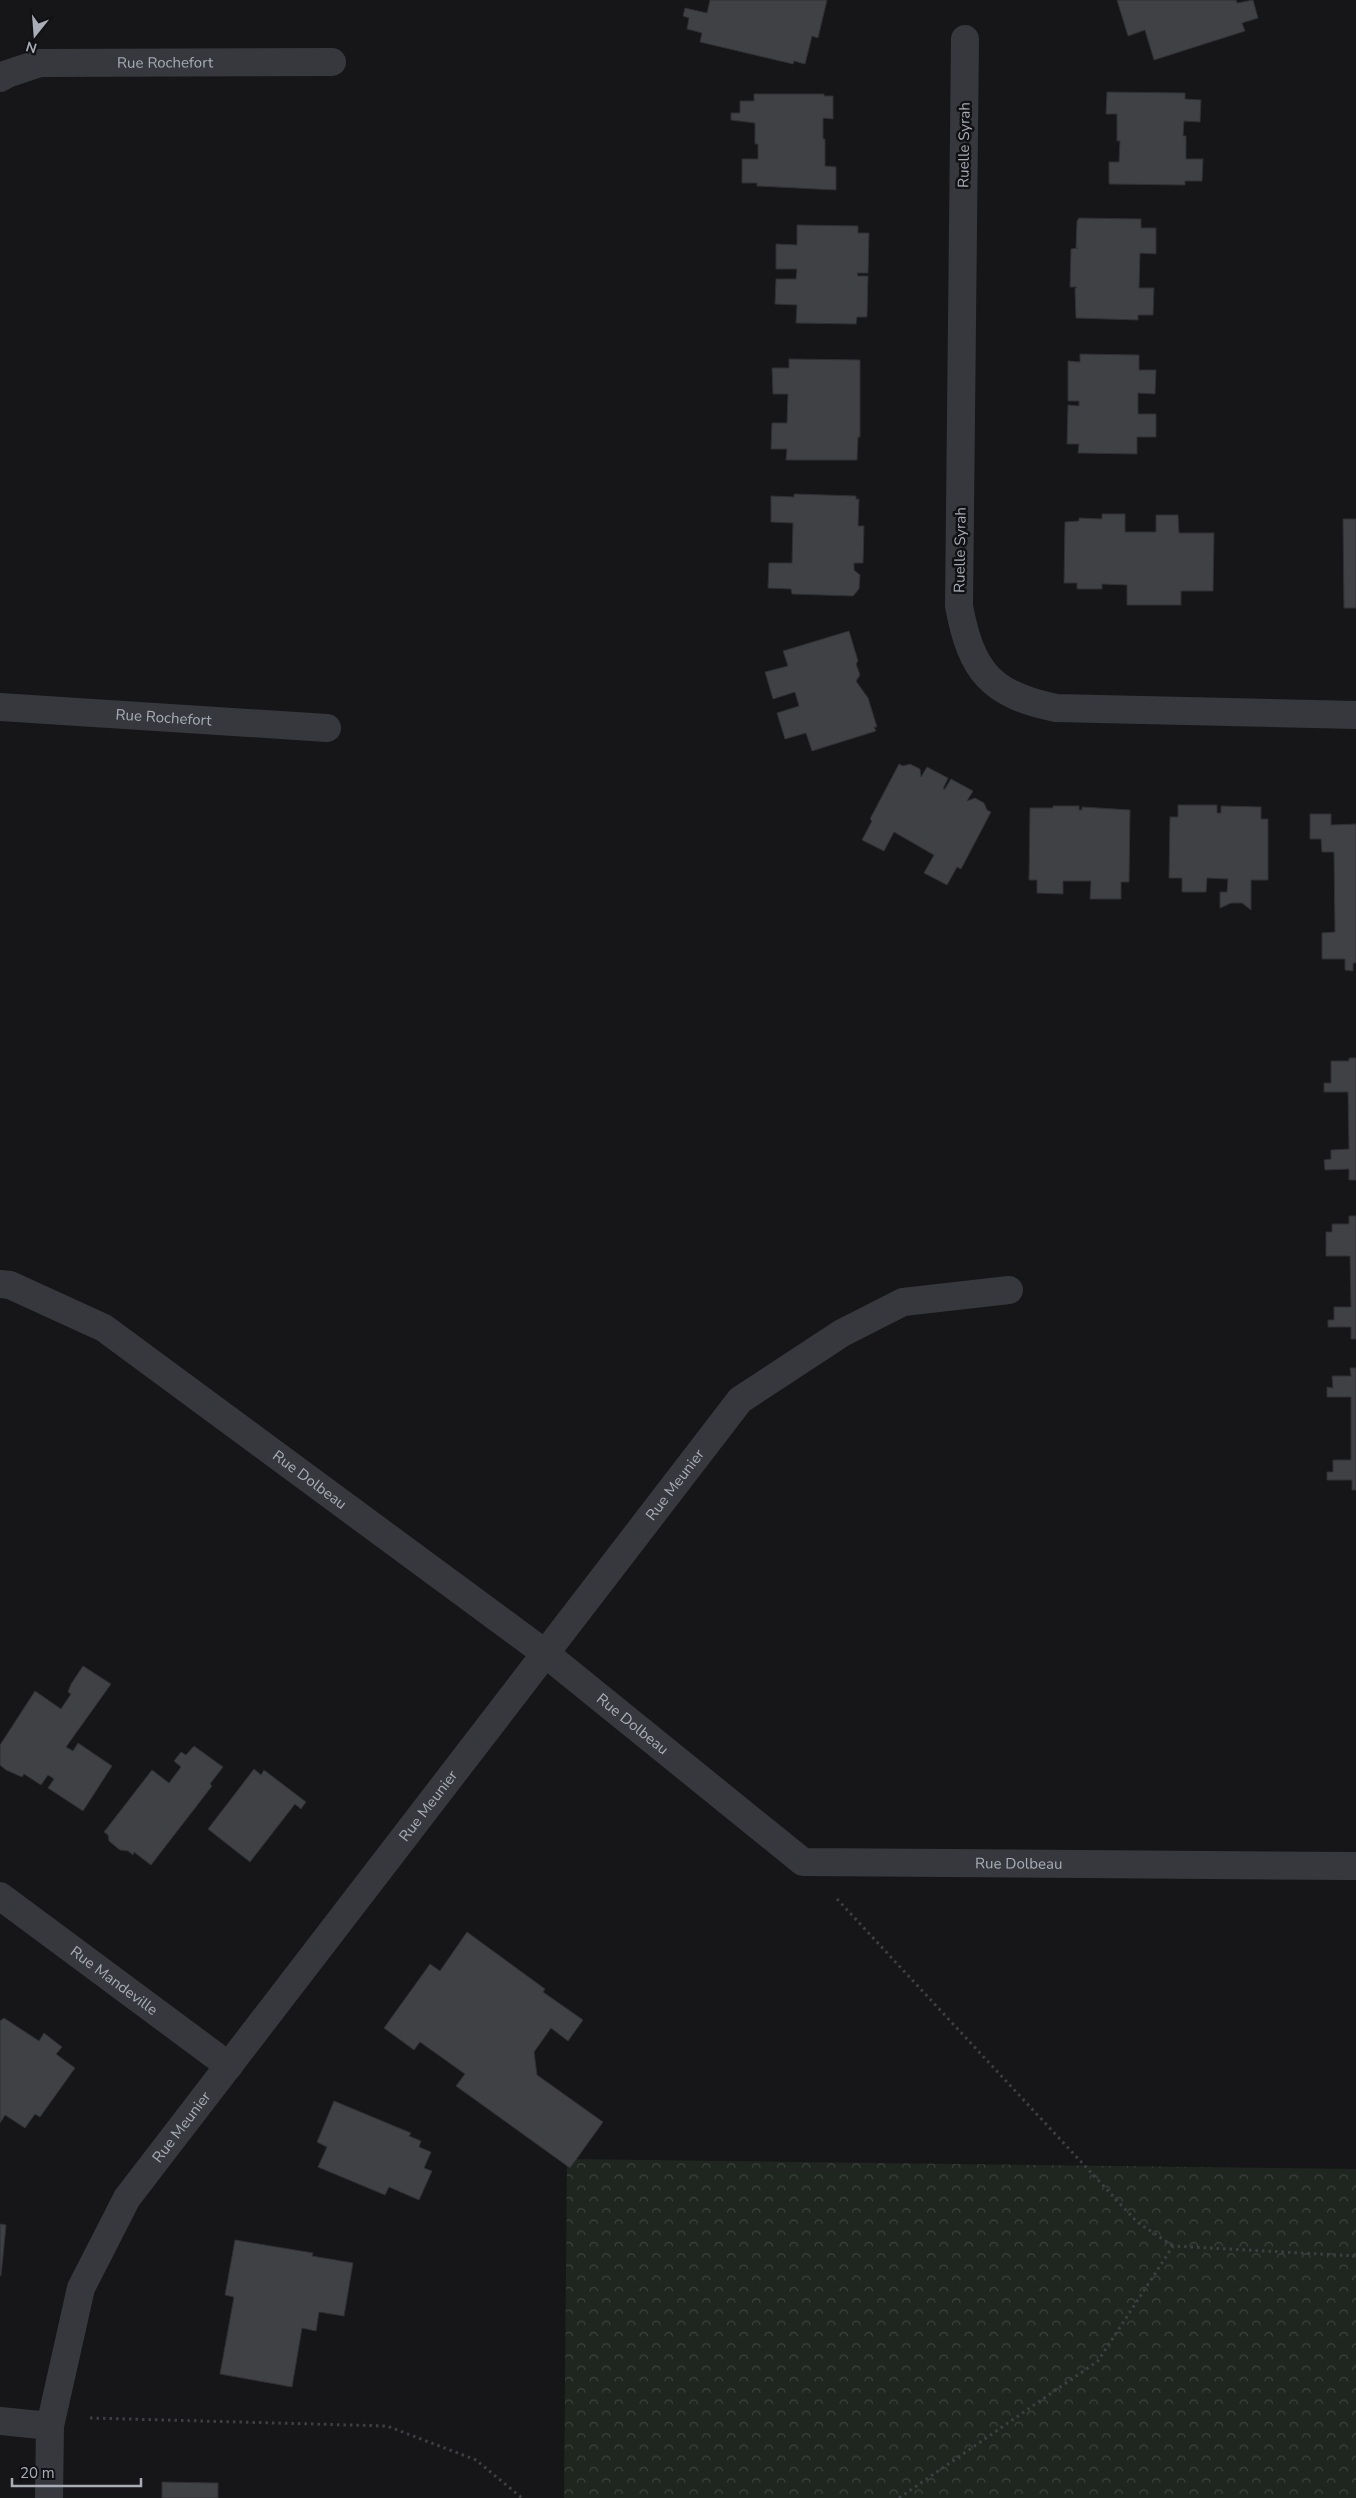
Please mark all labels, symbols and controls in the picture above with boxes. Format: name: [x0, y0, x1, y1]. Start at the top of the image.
north arrow: [10, 10, 60, 60]
text: N: [24, 36, 39, 58]
street label: Rue Rochefort: [117, 52, 214, 73]
street label: Ruelle Syrah: [953, 102, 975, 188]
street label: Ruelle Syrah: [949, 507, 971, 593]
street label: Rue Rochefort: [115, 704, 213, 731]
street label: Rue Meunier: [641, 1444, 709, 1524]
street label: Rue Dolbeau: [269, 1446, 351, 1514]
street label: Rue Dolbeau: [592, 1689, 673, 1759]
street label: Rue Meunier: [394, 1766, 462, 1846]
street label: Rue Dolbeau: [975, 1853, 1062, 1874]
street label: Rue Mandeville: [66, 1942, 162, 2020]
street label: Rue Meunier: [148, 2087, 216, 2167]
scale bar: [12, 2456, 141, 2488]
text: 20 m: [20, 2463, 55, 2483]

